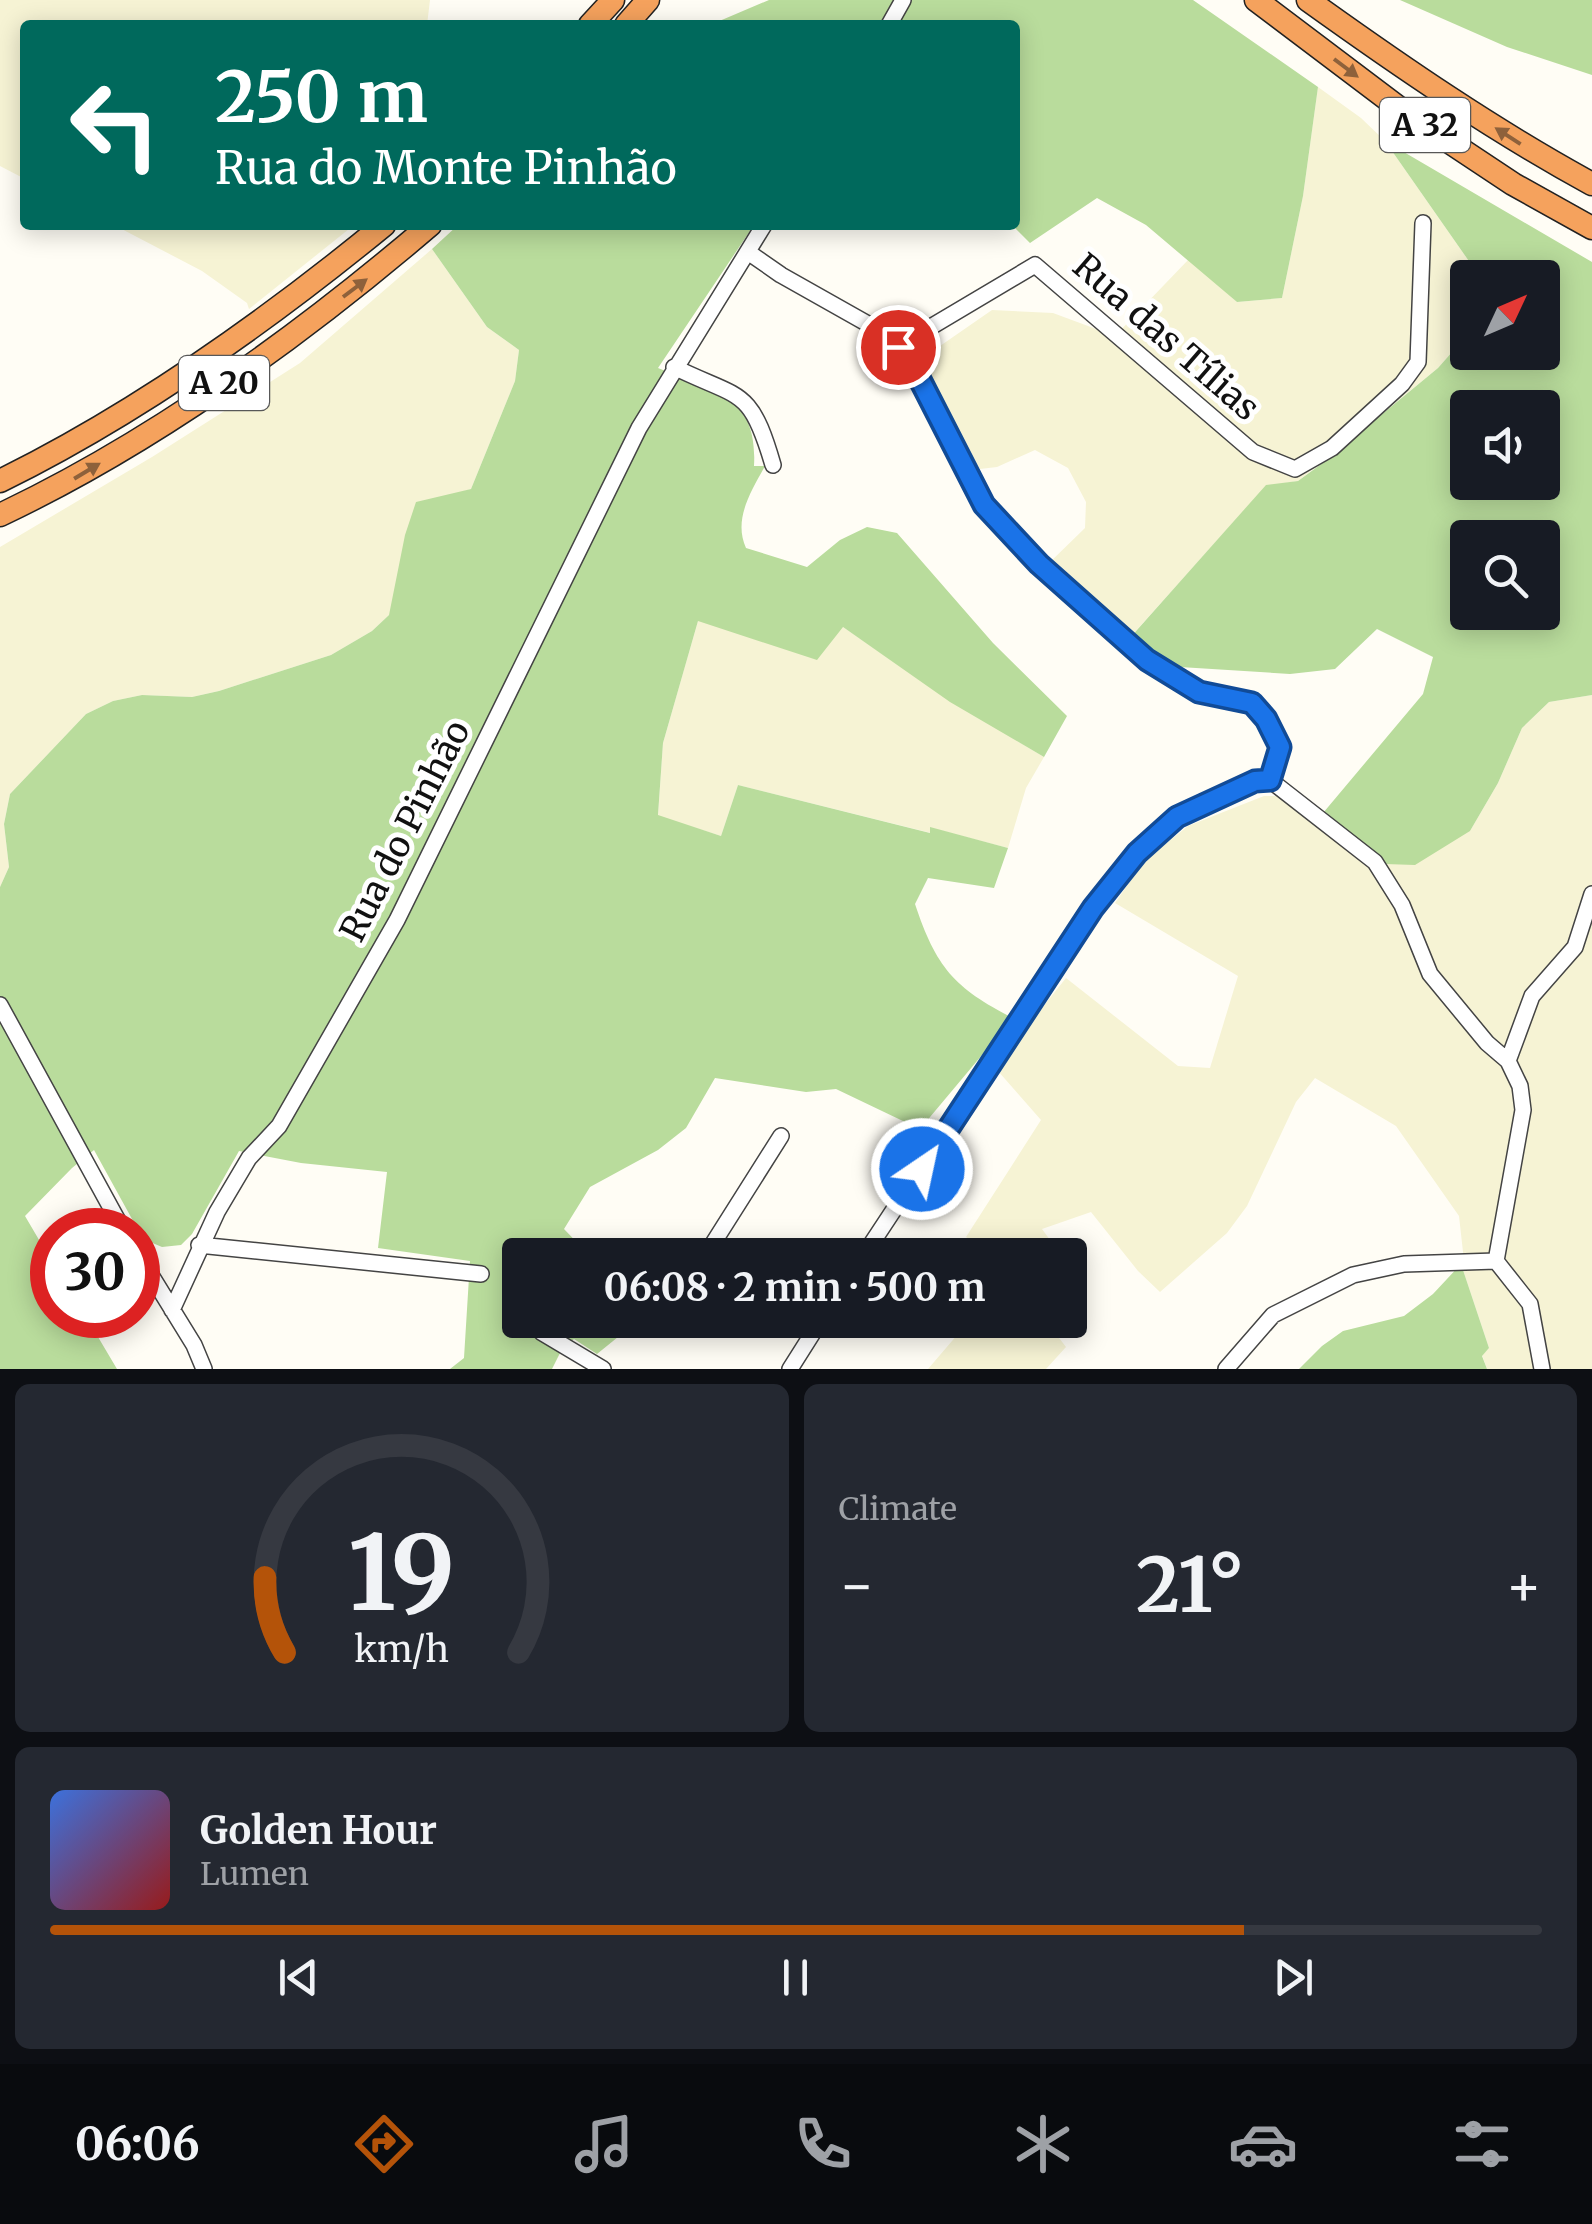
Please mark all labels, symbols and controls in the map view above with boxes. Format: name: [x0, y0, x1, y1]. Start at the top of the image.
text: 250 m: [215, 53, 428, 141]
one-way arrow: [1333, 57, 1359, 77]
icon: left: [50, 60, 180, 190]
road number: A 32: [1380, 98, 1470, 152]
one-way arrow: [1494, 127, 1521, 145]
text: Rua do Monte Pinhão: [215, 140, 677, 196]
street label: Rua das Tílias: [1064, 244, 1268, 430]
north arrow: [1450, 260, 1560, 370]
map controls: [1450, 260, 1560, 630]
one-way arrow: [342, 278, 368, 299]
pin: [856, 305, 941, 390]
icon: arrive: [871, 320, 926, 375]
road number: A 20: [179, 356, 269, 410]
button: sound: [1450, 390, 1560, 500]
one-way arrow: [73, 463, 101, 480]
button: search: [1450, 520, 1560, 630]
street label: Rua do Pinhão: [330, 713, 480, 949]
position arrow: [870, 1117, 974, 1221]
speed limit sign: 30: [30, 1208, 160, 1338]
text: 06:08 · 2 min · 500 m: [604, 1264, 985, 1311]
text: Climate: [839, 1489, 957, 1529]
text: 19: [348, 1508, 455, 1638]
text: 21°: [1136, 1538, 1244, 1632]
text: −: [839, 1551, 875, 1620]
text: +: [1505, 1551, 1542, 1620]
text: km/h: [354, 1627, 449, 1672]
text: Golden Hour: [200, 1807, 437, 1854]
text: Lumen: [200, 1854, 309, 1894]
icon: previous: [271, 1950, 326, 2005]
icon: pause: [768, 1950, 823, 2005]
icon: next: [1266, 1950, 1321, 2005]
icon: directions: [349, 2109, 419, 2179]
icon: music: [569, 2109, 639, 2179]
icon: phone: [788, 2109, 858, 2179]
icon: climate: [1008, 2109, 1078, 2179]
icon: car: [1228, 2109, 1298, 2179]
icon: filters: [1447, 2109, 1517, 2179]
text: 06:06: [75, 2116, 200, 2172]

